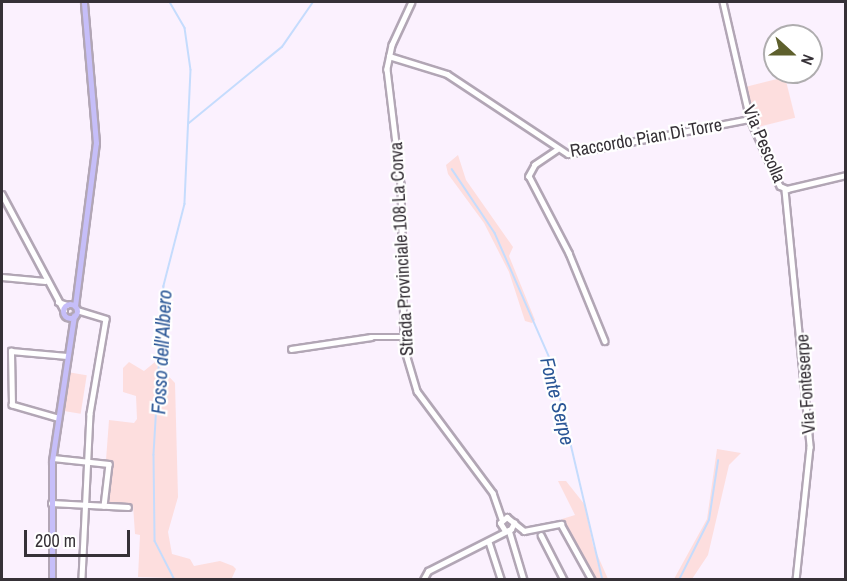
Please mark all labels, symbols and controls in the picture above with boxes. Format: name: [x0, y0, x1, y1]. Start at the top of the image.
north arrow: [763, 24, 823, 84]
text: N: [796, 51, 820, 68]
street label: Via Pescolla: [738, 102, 790, 186]
street label: Raccordo Pian Di Torre: [568, 114, 724, 162]
street label: Strada Provinciale 108 La Corva: [386, 142, 418, 356]
water label: Fosso dell'Albero: [146, 289, 176, 415]
street label: Via Fonteserpe: [792, 333, 820, 435]
water label: Fonte Serpe: [536, 355, 580, 447]
scale bar: [27, 518, 134, 556]
text: 200 m: [35, 528, 76, 553]

